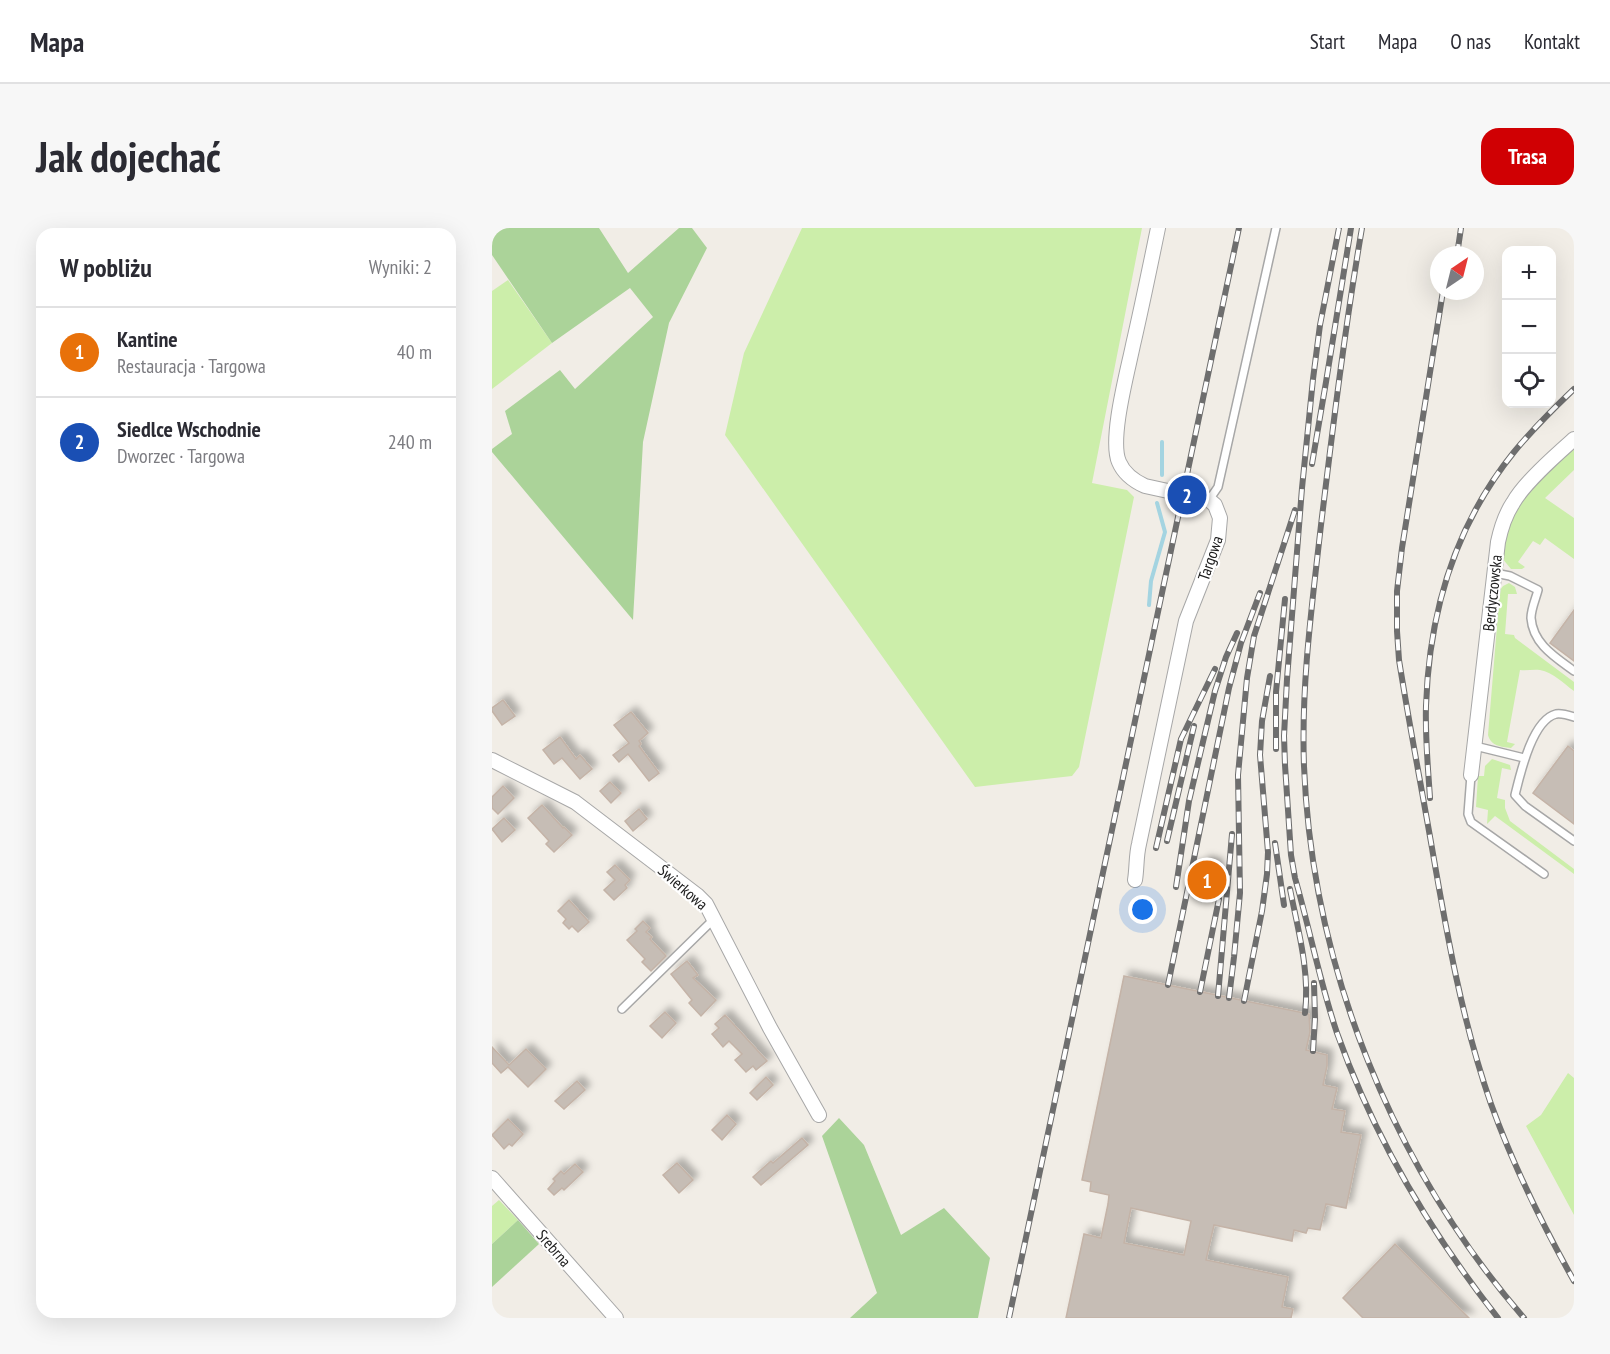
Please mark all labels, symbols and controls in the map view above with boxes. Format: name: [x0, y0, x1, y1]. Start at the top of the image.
text: Mapa: [30, 23, 84, 60]
text: Start: [1310, 28, 1345, 55]
text: Mapa: [1378, 28, 1417, 55]
text: O nas: [1450, 28, 1491, 55]
text: Kontakt: [1524, 28, 1580, 55]
button: Trasa: [1481, 128, 1574, 185]
text: Jak dojechać: [36, 129, 221, 184]
north arrow: [1430, 246, 1484, 300]
map controls: [1502, 246, 1556, 408]
button: +: [1502, 246, 1556, 300]
text: W pobliżu: [60, 251, 152, 284]
text: Wyniki: 2: [369, 254, 432, 280]
button: −: [1502, 300, 1556, 354]
text: Kantine: [117, 325, 178, 353]
text: 1: [75, 339, 84, 365]
text: 40 m: [397, 339, 432, 365]
text: Restauracja · Targowa: [117, 353, 266, 379]
button: locate: [1502, 354, 1556, 408]
text: Siedlce Wschodnie: [117, 415, 261, 443]
text: 2: [75, 429, 84, 455]
text: 240 m: [388, 429, 432, 455]
text: Dworzec · Targowa: [117, 443, 245, 469]
pin: 2: [1168, 472, 1206, 518]
street label: Targowa: [1193, 533, 1227, 583]
street label: Berdyczowska: [1478, 554, 1506, 632]
pin: 1: [1188, 858, 1226, 902]
street label: Świerkowa: [654, 860, 712, 914]
your location: [1128, 895, 1157, 924]
street label: Srebrna: [532, 1225, 576, 1271]

